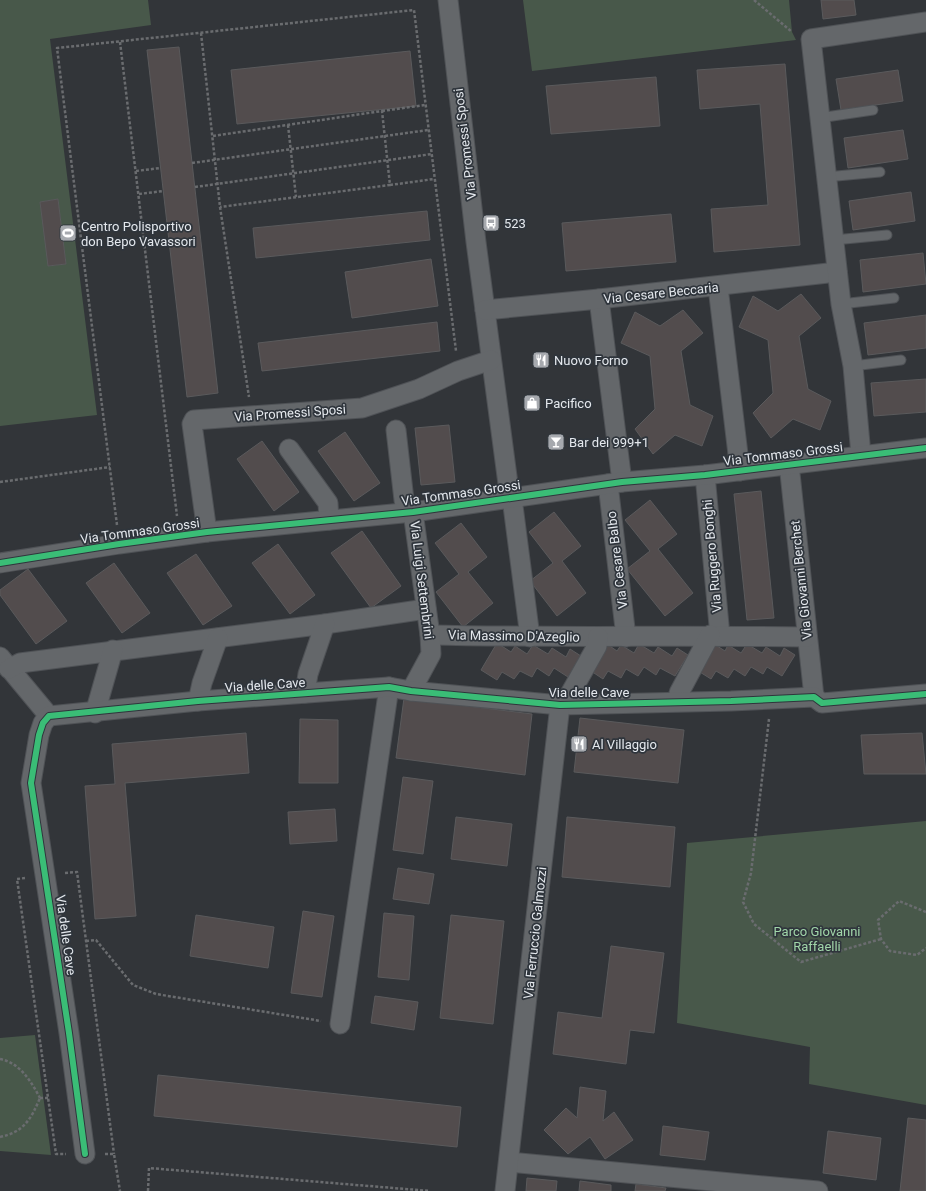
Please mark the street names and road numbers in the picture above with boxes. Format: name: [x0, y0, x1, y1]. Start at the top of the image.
street label: Via Promessi Sposi: [451, 87, 479, 201]
street label: Via Cesare Beccaria: [603, 279, 719, 307]
street label: Via Promessi Sposi: [234, 402, 346, 424]
street label: Via Tommaso Grossi: [722, 439, 844, 469]
street label: Via Tommaso Grossi: [400, 477, 522, 509]
street label: Via Ruggero Bonghi: [700, 499, 724, 613]
street label: Via Cesare Balbo: [604, 510, 630, 610]
street label: Via Tommaso Grossi: [79, 515, 201, 547]
street label: Via Luigi Settembrini: [407, 520, 437, 640]
street label: Via Giovanni Berchet: [787, 520, 815, 640]
street label: Via Massimo D'Azeglio: [448, 627, 580, 645]
street label: Via delle Cave: [224, 675, 306, 695]
street label: Via delle Cave: [549, 685, 630, 700]
street label: Via Ferruccio Galmozzi: [521, 866, 549, 1000]
street label: Via delle Cave: [53, 894, 79, 976]

